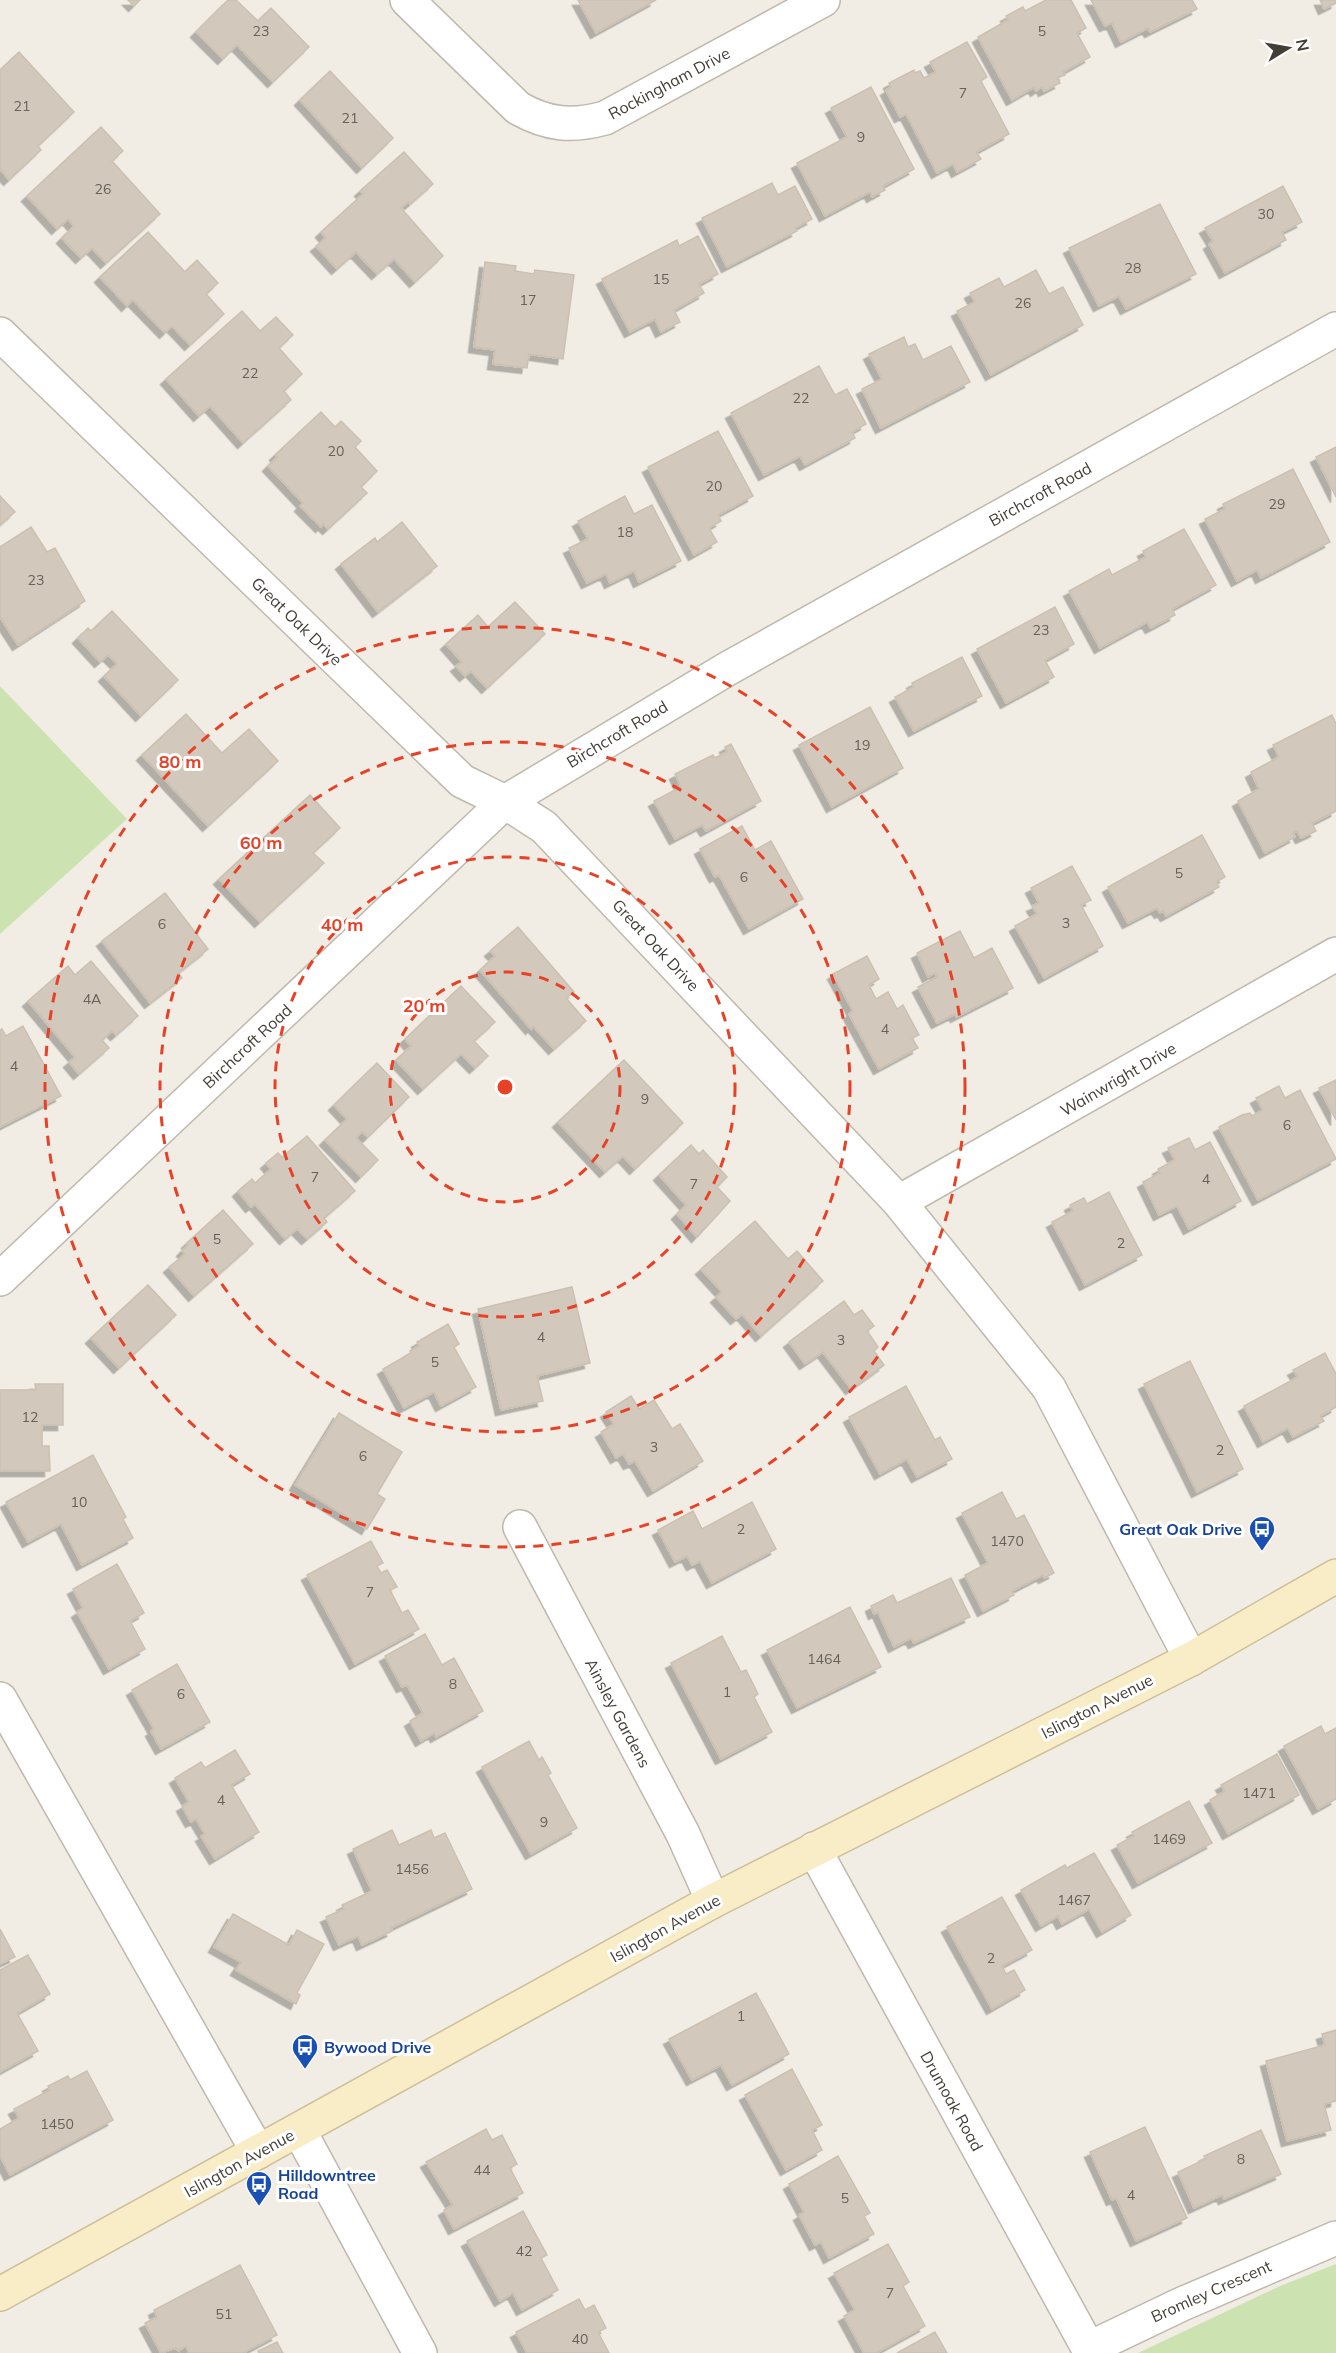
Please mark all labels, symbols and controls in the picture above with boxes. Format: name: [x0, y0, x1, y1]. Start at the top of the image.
north arrow: [1258, 18, 1318, 78]
house number: 23: [253, 22, 269, 40]
house number: 5: [1038, 22, 1046, 40]
text: N: [1292, 37, 1314, 53]
street label: Rockingham Drive: [605, 43, 733, 123]
house number: 7: [959, 84, 967, 102]
house number: 21: [14, 97, 30, 115]
house number: 21: [342, 109, 358, 127]
house number: 9: [857, 128, 865, 146]
house number: 26: [95, 180, 111, 198]
house number: 30: [1258, 205, 1274, 223]
house number: 28: [1125, 259, 1141, 277]
house number: 15: [653, 270, 669, 288]
house number: 17: [520, 291, 536, 309]
house number: 26: [1015, 294, 1031, 312]
house number: 22: [242, 364, 258, 382]
house number: 22: [793, 389, 809, 407]
house number: 20: [328, 442, 344, 460]
street label: Birchcroft Road: [985, 458, 1095, 530]
house number: 20: [706, 477, 722, 495]
house number: 29: [1269, 495, 1285, 513]
house number: 18: [617, 523, 633, 541]
house number: 23: [28, 571, 44, 589]
street label: Great Oak Drive: [247, 573, 347, 669]
house number: 23: [1033, 621, 1049, 639]
street label: Birchcroft Road: [563, 696, 671, 772]
house number: 19: [854, 736, 870, 754]
text: 80 m: [159, 750, 201, 773]
text: 60 m: [240, 831, 282, 854]
house number: 5: [1175, 864, 1183, 882]
house number: 6: [740, 868, 748, 886]
street label: Great Oak Drive: [608, 895, 704, 995]
text: 40 m: [321, 913, 363, 936]
house number: 3: [1062, 914, 1070, 932]
house number: 6: [158, 915, 166, 933]
house number: 4A: [83, 990, 102, 1008]
text: 20 m: [403, 994, 445, 1017]
street label: Birchcroft Road: [198, 1000, 296, 1092]
house number: 4: [881, 1020, 890, 1038]
street label: Wainwright Drive: [1056, 1038, 1180, 1120]
house number: 4: [10, 1057, 19, 1075]
centre of rings: [495, 1077, 515, 1097]
house number: 9: [641, 1090, 649, 1108]
house number: 6: [1283, 1116, 1291, 1134]
house number: 7: [311, 1168, 319, 1186]
house number: 4: [1202, 1170, 1211, 1188]
house number: 7: [690, 1175, 698, 1193]
house number: 5: [213, 1230, 221, 1248]
house number: 2: [1117, 1234, 1125, 1252]
house number: 4: [537, 1328, 546, 1346]
house number: 3: [837, 1331, 845, 1349]
house number: 5: [431, 1353, 439, 1371]
house number: 12: [22, 1408, 38, 1426]
house number: 3: [650, 1438, 658, 1456]
house number: 2: [1216, 1441, 1224, 1459]
house number: 6: [359, 1447, 367, 1465]
house number: 10: [71, 1493, 87, 1511]
bus stop icon: Great Oak Drive: [1247, 1514, 1277, 1552]
place label: Great Oak Drive: [1119, 1519, 1242, 1539]
house number: 2: [737, 1520, 745, 1538]
house number: 1470: [990, 1532, 1024, 1550]
house number: 7: [366, 1583, 374, 1601]
house number: 1464: [807, 1650, 841, 1668]
street label: Ainsley Gardens: [581, 1655, 655, 1771]
street label: Islington Avenue: [1038, 1669, 1156, 1743]
house number: 8: [449, 1675, 457, 1693]
house number: 1: [723, 1683, 731, 1701]
house number: 6: [177, 1685, 185, 1703]
house number: 1471: [1242, 1784, 1276, 1802]
house number: 4: [217, 1791, 226, 1809]
house number: 9: [540, 1813, 548, 1831]
house number: 1469: [1152, 1830, 1186, 1848]
house number: 1456: [395, 1860, 429, 1878]
street label: Islington Avenue: [607, 1890, 723, 1966]
house number: 1467: [1057, 1891, 1091, 1909]
house number: 2: [987, 1949, 995, 1967]
house number: 1: [737, 2007, 745, 2025]
bus stop icon: Bywood Drive: [290, 2032, 320, 2070]
place label: Bywood Drive: [324, 2037, 432, 2057]
street label: Drumoak Road: [916, 2047, 988, 2155]
house number: 1450: [40, 2115, 74, 2133]
street label: Islington Avenue: [181, 2125, 297, 2201]
house number: 8: [1237, 2150, 1245, 2168]
house number: 44: [474, 2161, 491, 2179]
place label: Hilldowntree Road: [278, 2165, 376, 2203]
bus stop icon: Hilldowntree Road: [244, 2169, 274, 2207]
house number: 4: [1127, 2186, 1136, 2204]
house number: 5: [841, 2189, 849, 2207]
house number: 42: [516, 2242, 532, 2260]
street label: Bromley Crescent: [1148, 2255, 1275, 2326]
house number: 7: [886, 2284, 894, 2302]
house number: 51: [216, 2305, 232, 2323]
house number: 40: [572, 2330, 588, 2348]

